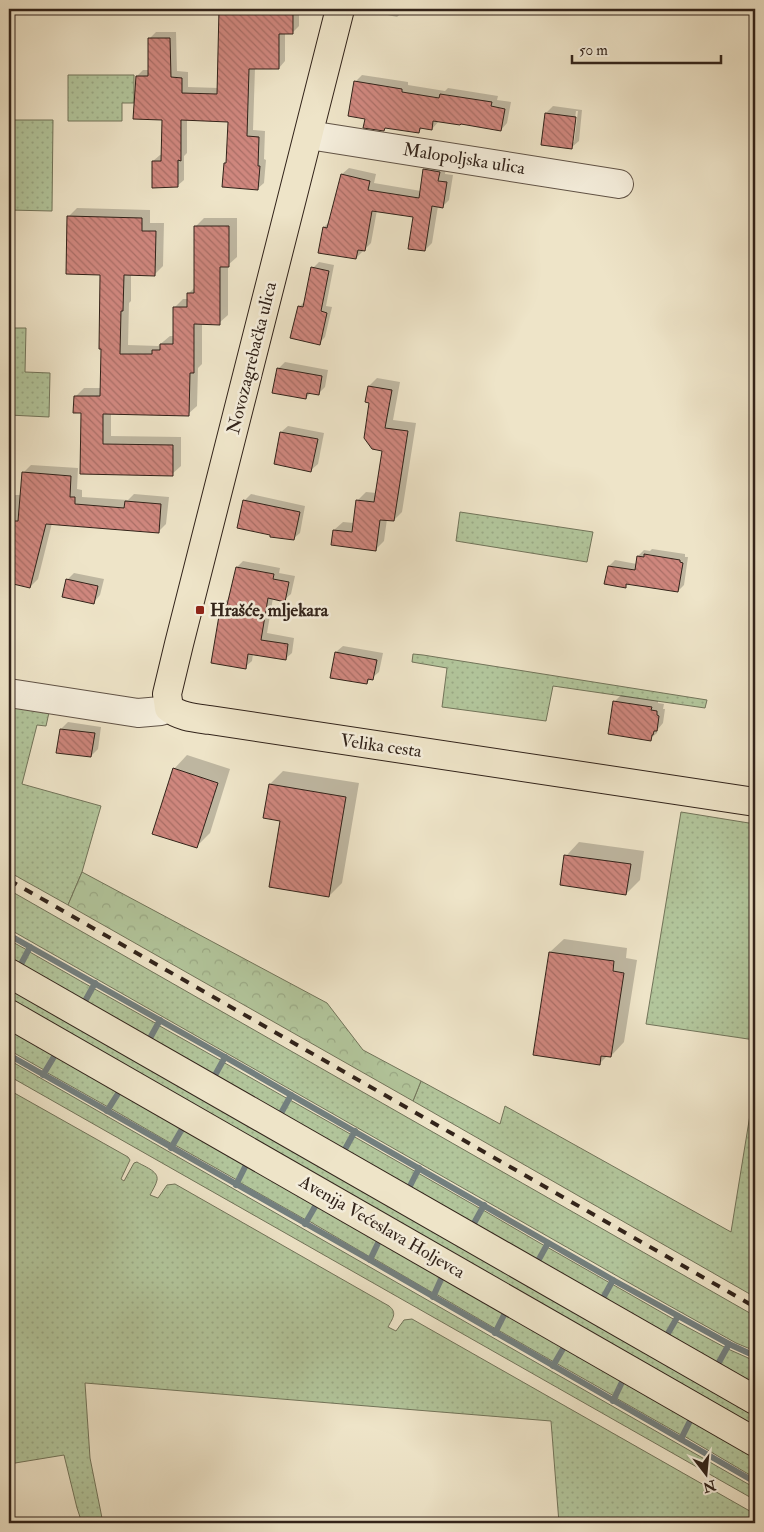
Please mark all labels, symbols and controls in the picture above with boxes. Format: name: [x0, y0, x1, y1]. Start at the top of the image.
scale bar: [572, 32, 720, 64]
text: 50 m: [579, 41, 608, 60]
street label: Malopoljska ulica: [401, 138, 527, 180]
street label: Novozagrebačka ulica: [222, 279, 282, 437]
place label: Hrašće, mljekara: [210, 599, 329, 622]
marker: Hrašće, mljekara: [194, 604, 206, 616]
street label: Velika cesta: [339, 729, 424, 763]
street label: Avenija Većeslava Holjevca: [294, 1170, 469, 1284]
north arrow: [682, 1450, 732, 1500]
text: N: [701, 1476, 719, 1496]

